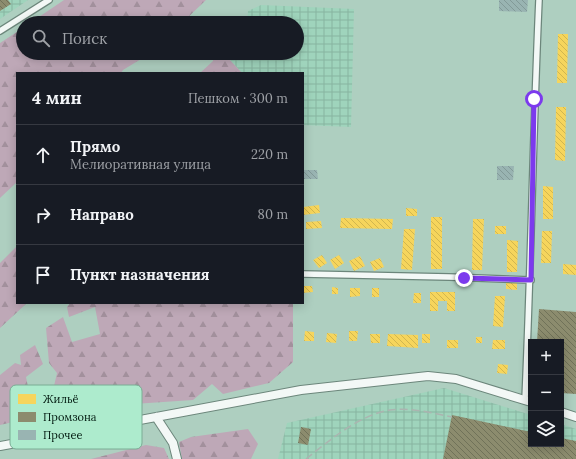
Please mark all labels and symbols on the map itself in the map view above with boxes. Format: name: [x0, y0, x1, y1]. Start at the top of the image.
route start: [525, 90, 543, 108]
route end: [455, 269, 473, 287]
legend: [10, 385, 142, 449]
text: Жильё: [43, 392, 79, 406]
text: Промзона: [43, 410, 97, 424]
text: Прочее: [43, 428, 82, 442]

